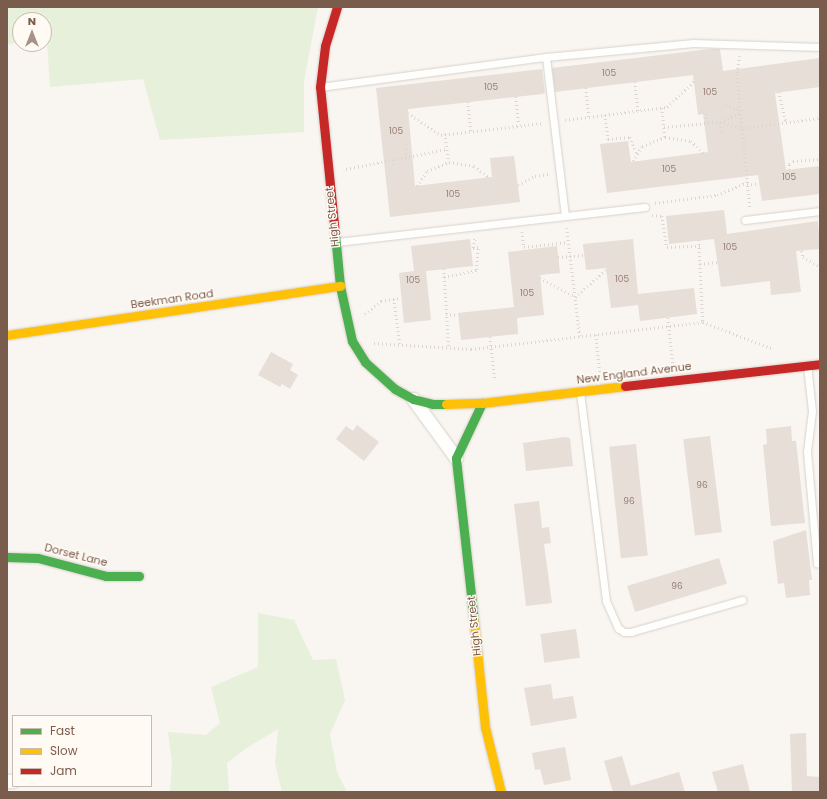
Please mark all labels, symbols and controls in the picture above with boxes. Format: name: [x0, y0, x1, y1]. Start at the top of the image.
north arrow: [12, 12, 52, 52]
text: N: [28, 13, 36, 29]
house number: 105: [602, 68, 616, 78]
house number: 105: [484, 82, 498, 92]
house number: 105: [703, 87, 717, 97]
house number: 105: [389, 126, 403, 136]
house number: 105: [662, 164, 676, 174]
house number: 105: [782, 172, 796, 182]
street label: High Street: [322, 187, 342, 247]
house number: 105: [446, 189, 460, 199]
house number: 105: [723, 242, 737, 252]
house number: 105: [615, 274, 629, 284]
house number: 105: [406, 275, 420, 285]
street label: Beekman Road: [130, 287, 214, 311]
house number: 105: [520, 288, 534, 298]
street label: New England Avenue: [576, 359, 692, 387]
house number: 96: [696, 480, 708, 490]
house number: 96: [623, 496, 635, 506]
street label: Dorset Lane: [43, 541, 109, 569]
house number: 96: [671, 581, 683, 591]
street label: High Street: [464, 596, 484, 656]
legend: [12, 715, 152, 787]
text: Fast: [50, 722, 75, 739]
text: Slow: [50, 742, 78, 759]
text: Jam: [50, 762, 77, 779]

